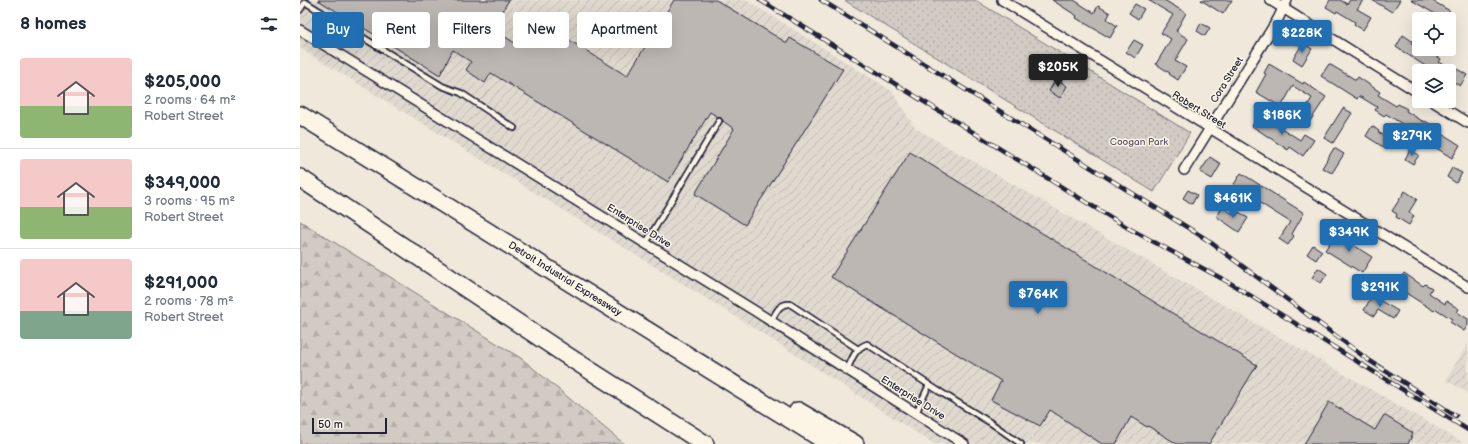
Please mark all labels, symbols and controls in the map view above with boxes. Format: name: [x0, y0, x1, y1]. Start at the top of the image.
chip: Buy: [312, 12, 364, 48]
chip: Rent: [372, 12, 430, 48]
chip: Filters: [438, 12, 505, 48]
chip: New: [513, 12, 569, 48]
chip: Apartment: [577, 12, 672, 48]
map controls: [1412, 12, 1456, 108]
button: locate: [1412, 12, 1456, 56]
icon: filters: [258, 13, 280, 35]
text: 8 homes: [20, 14, 86, 34]
pin: $228K: [1274, 20, 1330, 54]
text: $228K: [1282, 25, 1322, 41]
pin: $205K: [1030, 54, 1086, 88]
street label: Cora Street: [1208, 55, 1246, 105]
text: $205K: [1038, 59, 1078, 75]
button: layers: [1412, 64, 1456, 108]
text: $205,000: [144, 72, 221, 92]
icon: home: [52, 74, 100, 122]
street label: Robert Street: [1170, 89, 1228, 131]
text: 2 rooms · 64 m²: [144, 92, 236, 108]
pin: $186K: [1254, 102, 1310, 136]
text: $186K: [1263, 107, 1301, 123]
text: Robert Street: [144, 108, 223, 124]
pin: $279K: [1384, 123, 1440, 157]
text: $279K: [1392, 128, 1432, 144]
park label: Coogan Park: [1110, 136, 1168, 148]
text: $349,000: [144, 173, 221, 193]
icon: home: [52, 175, 100, 223]
pin: $461K: [1205, 185, 1261, 219]
text: $461K: [1214, 190, 1252, 206]
text: 3 rooms · 95 m²: [144, 193, 235, 209]
street label: Enterprise Drive: [605, 201, 673, 251]
text: Robert Street: [144, 209, 223, 225]
pin: $349K: [1321, 219, 1377, 253]
text: $349K: [1329, 224, 1369, 240]
street label: Detroit Industrial Expressway: [506, 239, 624, 319]
text: $291,000: [144, 273, 218, 293]
pin: $291K: [1352, 274, 1408, 308]
icon: home: [52, 275, 100, 323]
text: $291K: [1361, 279, 1399, 295]
pin: $764K: [1010, 281, 1066, 315]
text: $764K: [1018, 286, 1058, 302]
text: 2 rooms · 78 m²: [144, 293, 234, 309]
text: Robert Street: [144, 309, 223, 325]
street label: Enterprise Drive: [879, 373, 947, 423]
scale bar: [312, 416, 387, 435]
text: 50 m: [318, 418, 343, 431]

